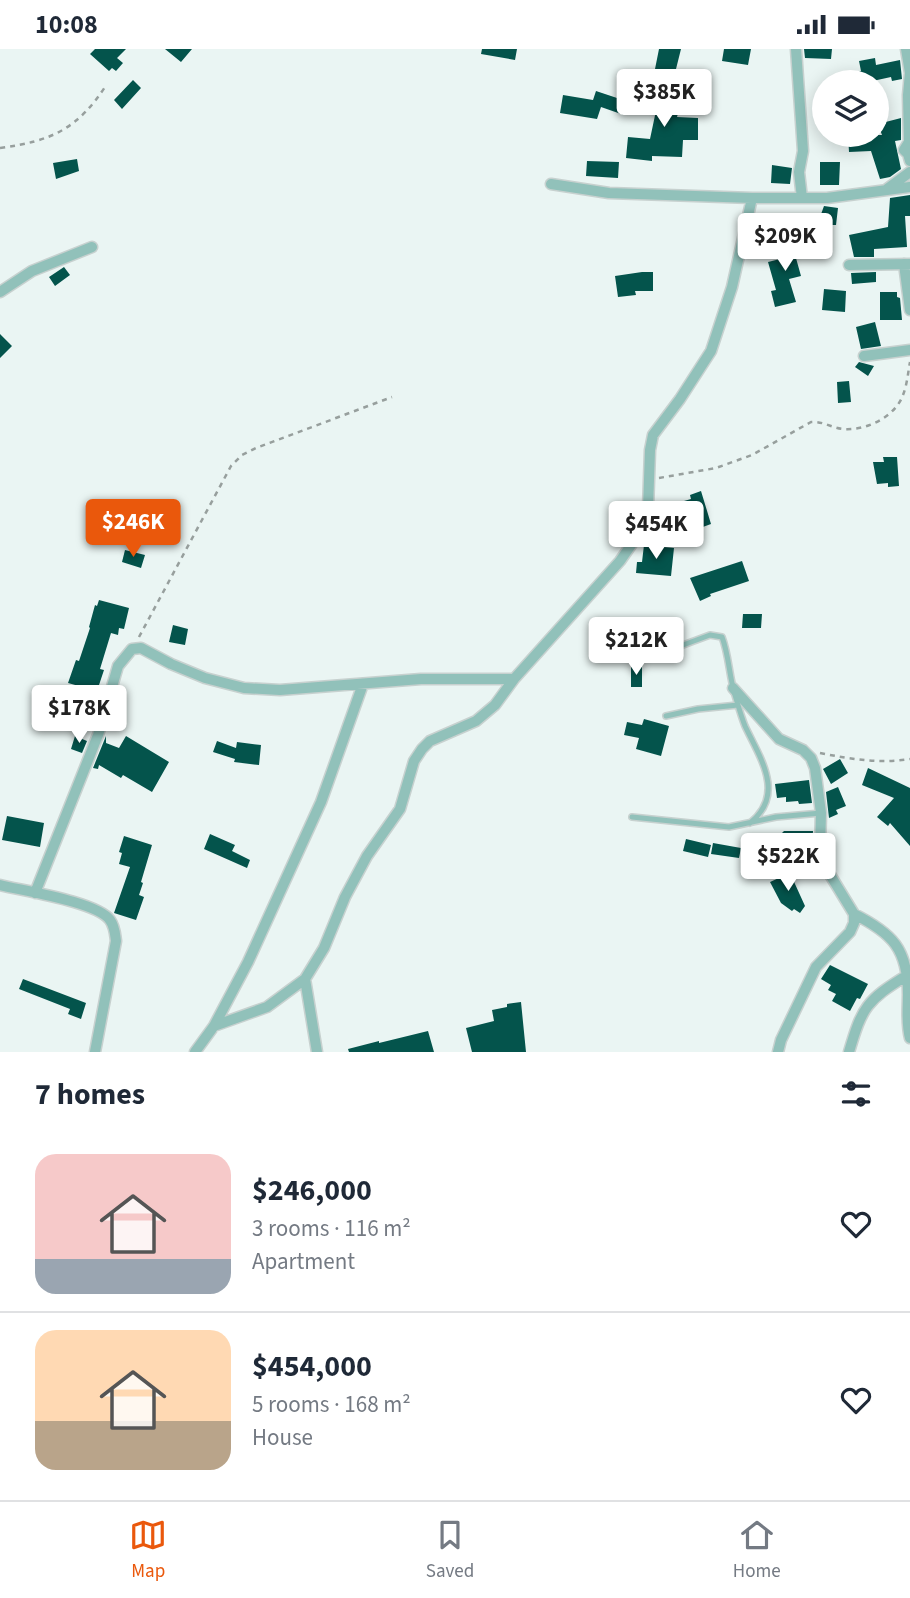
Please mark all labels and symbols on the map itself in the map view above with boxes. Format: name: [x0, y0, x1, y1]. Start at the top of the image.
pin: $385K: [615, 69, 713, 129]
pin: $209K: [736, 213, 834, 273]
pin: $246K: [84, 499, 182, 559]
pin: $454K: [607, 501, 705, 561]
pin: $212K: [587, 617, 685, 677]
pin: $178K: [30, 685, 128, 745]
pin: $522K: [739, 833, 837, 893]

